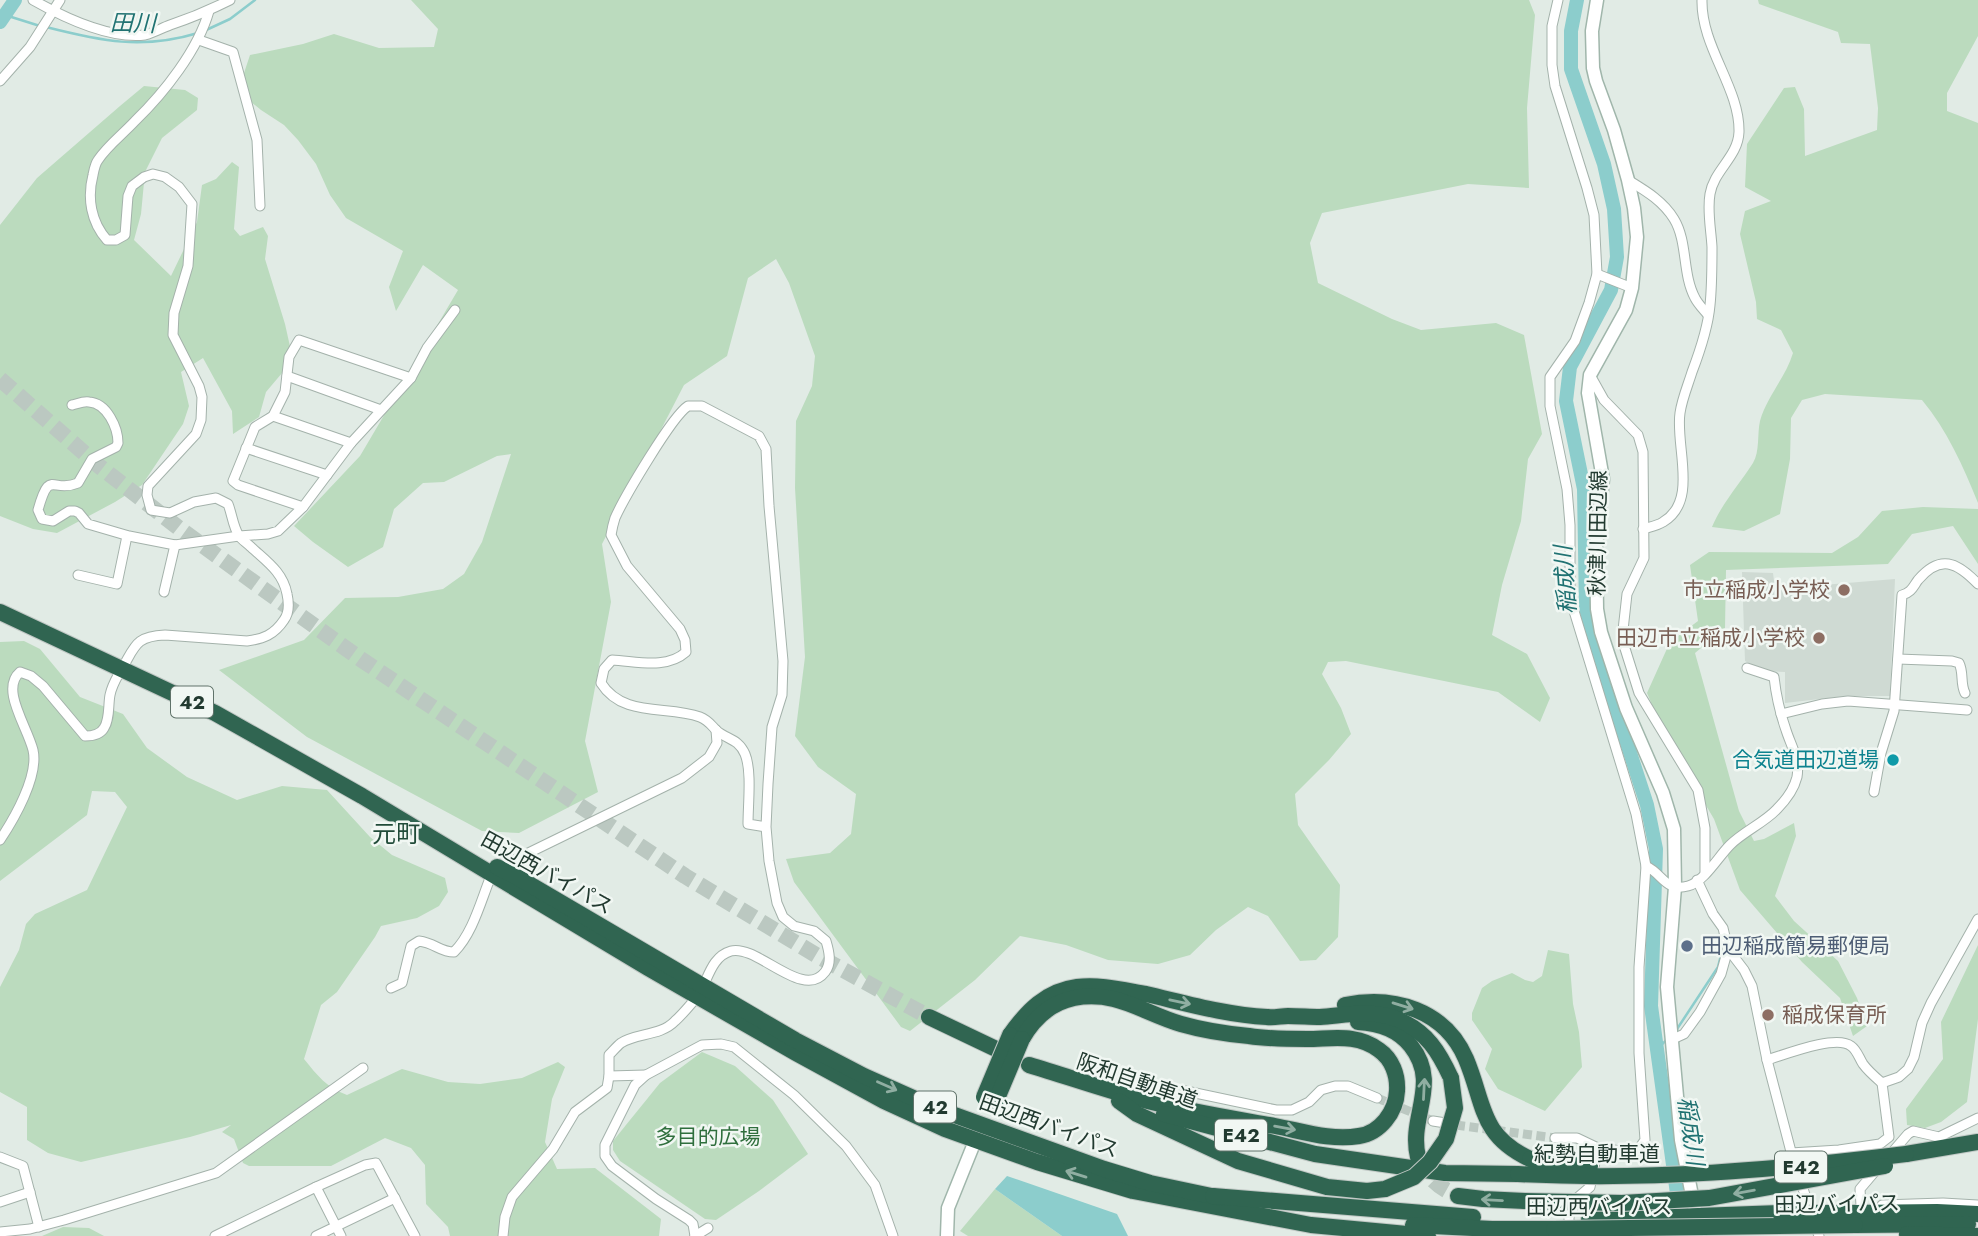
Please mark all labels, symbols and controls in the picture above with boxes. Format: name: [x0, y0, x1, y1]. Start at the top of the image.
water label: 田川: [110, 6, 159, 40]
street label: 秋津川田辺線: [1582, 470, 1614, 596]
water label: 稲成川: [1545, 541, 1584, 616]
place label: 市立稲成小学校: [1683, 575, 1830, 605]
marker: 市立稲成小学校: [1836, 582, 1852, 598]
place label: 田辺市立稲成小学校: [1616, 623, 1805, 653]
marker: 田辺市立稲成小学校: [1811, 630, 1827, 646]
road number: 42: [171, 687, 213, 718]
place label: 合気道田辺道場: [1732, 745, 1879, 775]
marker: 合気道田辺道場: [1885, 752, 1901, 768]
district label: 元町: [372, 816, 420, 851]
street label: 田辺西バイパス: [476, 824, 618, 922]
place label: 田辺稲成簡易郵便局: [1701, 931, 1890, 961]
marker: 田辺稲成簡易郵便局: [1679, 938, 1695, 954]
one-way arrow: [1168, 995, 1191, 1009]
one-way arrow: [1391, 1000, 1413, 1013]
place label: 稲成保育所: [1782, 1000, 1887, 1030]
marker: 稲成保育所: [1760, 1007, 1776, 1023]
street label: 阪和自動車道: [1073, 1046, 1201, 1116]
one-way arrow: [1417, 1078, 1430, 1101]
one-way arrow: [876, 1080, 897, 1093]
street label: 田辺西バイパス: [975, 1087, 1123, 1165]
road number: 42: [914, 1092, 956, 1122]
water label: 稲成川: [1669, 1094, 1713, 1171]
road number: E42: [1215, 1120, 1267, 1150]
park label: 多目的広場: [656, 1122, 761, 1152]
one-way arrow: [1273, 1122, 1296, 1135]
street label: 紀勢自動車道: [1534, 1139, 1660, 1169]
road number: E42: [1775, 1152, 1827, 1182]
one-way arrow: [1065, 1166, 1087, 1179]
one-way arrow: [1733, 1185, 1756, 1199]
street label: 田辺バイパス: [1774, 1188, 1900, 1220]
street label: 田辺西バイパス: [1526, 1192, 1672, 1222]
one-way arrow: [1480, 1193, 1503, 1206]

